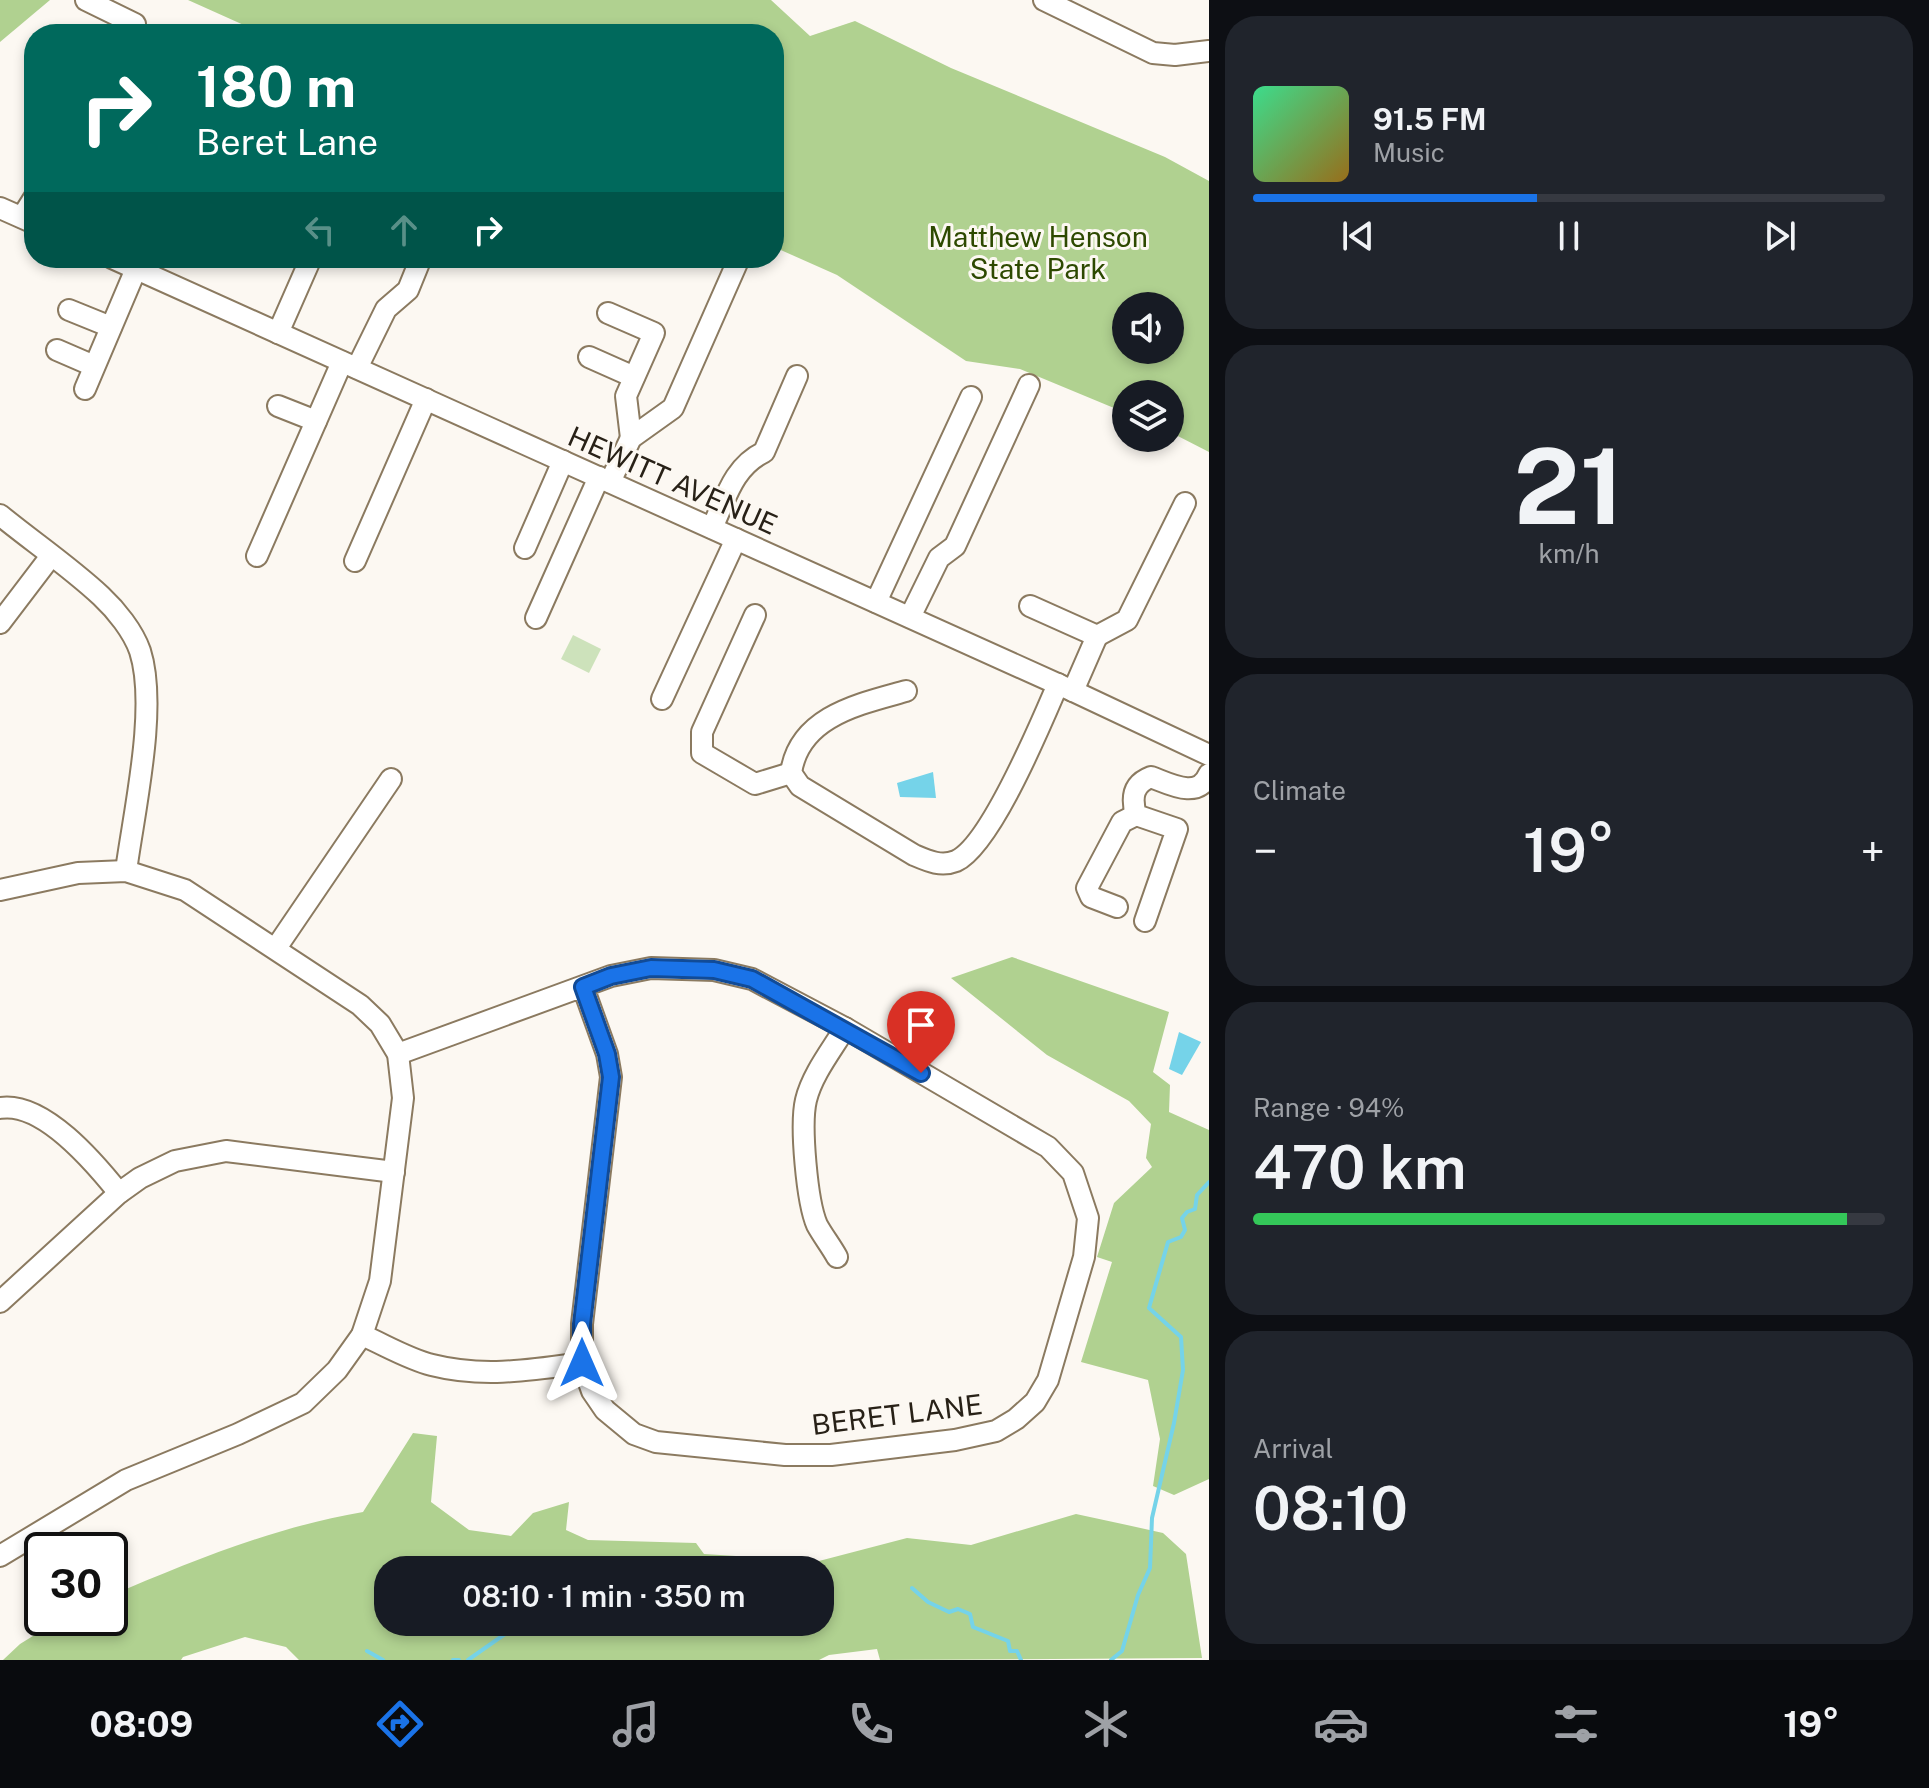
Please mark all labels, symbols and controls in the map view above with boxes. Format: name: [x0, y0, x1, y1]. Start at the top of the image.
text: 180 m: [196, 54, 356, 120]
icon: right: [64, 56, 168, 160]
text: 91.5 FM: [1373, 101, 1487, 137]
text: Beret Lane: [196, 121, 378, 163]
text: Music: [1373, 137, 1445, 168]
icon: left: [298, 208, 342, 252]
icon: ahead: [382, 208, 426, 252]
icon: right: [466, 208, 510, 252]
icon: previous: [1336, 214, 1380, 258]
icon: pause: [1547, 214, 1591, 258]
icon: next: [1758, 214, 1802, 258]
park label: Matthew Henson State Park: [928, 220, 1148, 285]
map controls: [1112, 292, 1184, 452]
button: sound: [1112, 292, 1184, 364]
button: layers: [1112, 380, 1184, 452]
street label: HEWITT AVENUE: [563, 419, 783, 541]
text: 21: [1514, 425, 1624, 547]
text: km/h: [1538, 538, 1600, 569]
text: Climate: [1253, 775, 1346, 806]
text: 19°: [1523, 815, 1615, 886]
text: −: [1253, 825, 1277, 877]
text: +: [1861, 825, 1885, 877]
pin: [887, 991, 955, 1073]
icon: arrive: [899, 1003, 943, 1047]
text: Range · 94%: [1253, 1092, 1405, 1123]
text: 470 km: [1253, 1132, 1467, 1203]
position arrow: [540, 1321, 624, 1405]
street label: BERET LANE: [810, 1387, 984, 1441]
text: Arrival: [1253, 1433, 1333, 1464]
text: 08:10: [1253, 1473, 1408, 1544]
speed limit sign: 30: [24, 1532, 128, 1636]
text: 08:10 · 1 min · 350 m: [463, 1578, 745, 1614]
icon: directions: [372, 1696, 428, 1752]
icon: music: [608, 1696, 664, 1752]
icon: phone: [843, 1696, 899, 1752]
icon: climate: [1078, 1696, 1134, 1752]
icon: car: [1313, 1696, 1369, 1752]
icon: filters: [1548, 1696, 1604, 1752]
text: 08:09: [90, 1703, 193, 1745]
text: 19°: [1783, 1703, 1839, 1745]

